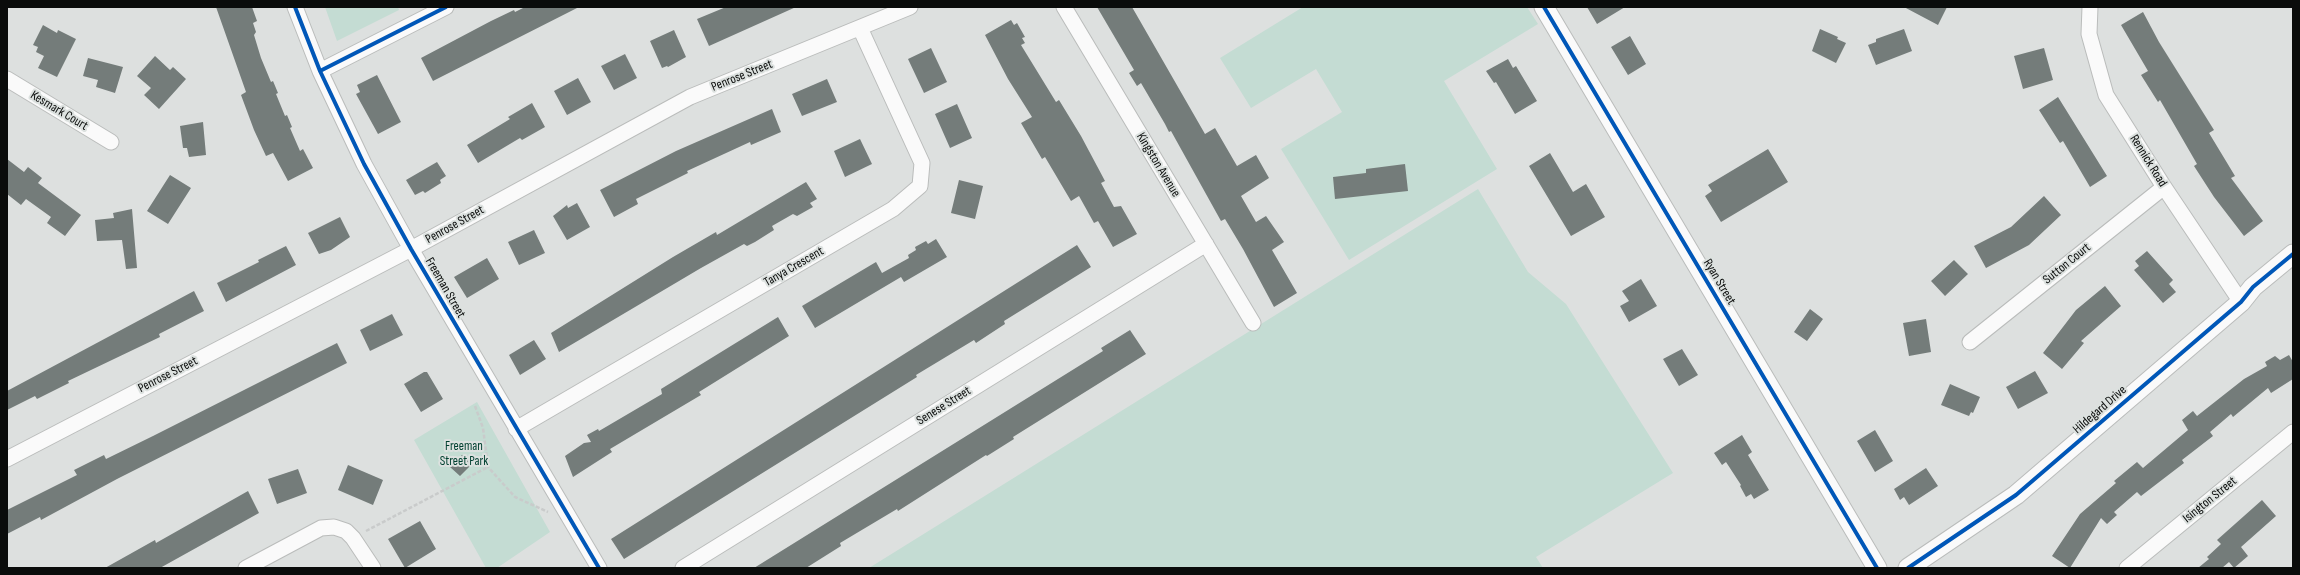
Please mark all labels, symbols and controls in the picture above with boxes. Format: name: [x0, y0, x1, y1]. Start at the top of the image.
street label: Penrose Street: [709, 57, 775, 95]
street label: Kesmark Court: [27, 88, 91, 134]
street label: Kingston Avenue: [1133, 130, 1183, 200]
street label: Rennick Road: [2126, 132, 2170, 190]
street label: Penrose Street: [423, 203, 487, 247]
street label: Sutton Court: [2040, 240, 2094, 288]
street label: Tanya Crescent: [761, 244, 827, 290]
street label: Freeman Street: [421, 255, 469, 321]
street label: Ryan Street: [1699, 256, 1739, 308]
street label: Penrose Street: [136, 353, 200, 397]
street label: Senese Street: [914, 383, 974, 429]
street label: Hildegard Drive: [2070, 383, 2130, 437]
park label: Freeman Street Park: [440, 439, 488, 470]
street label: Isington Street: [2180, 474, 2240, 526]

